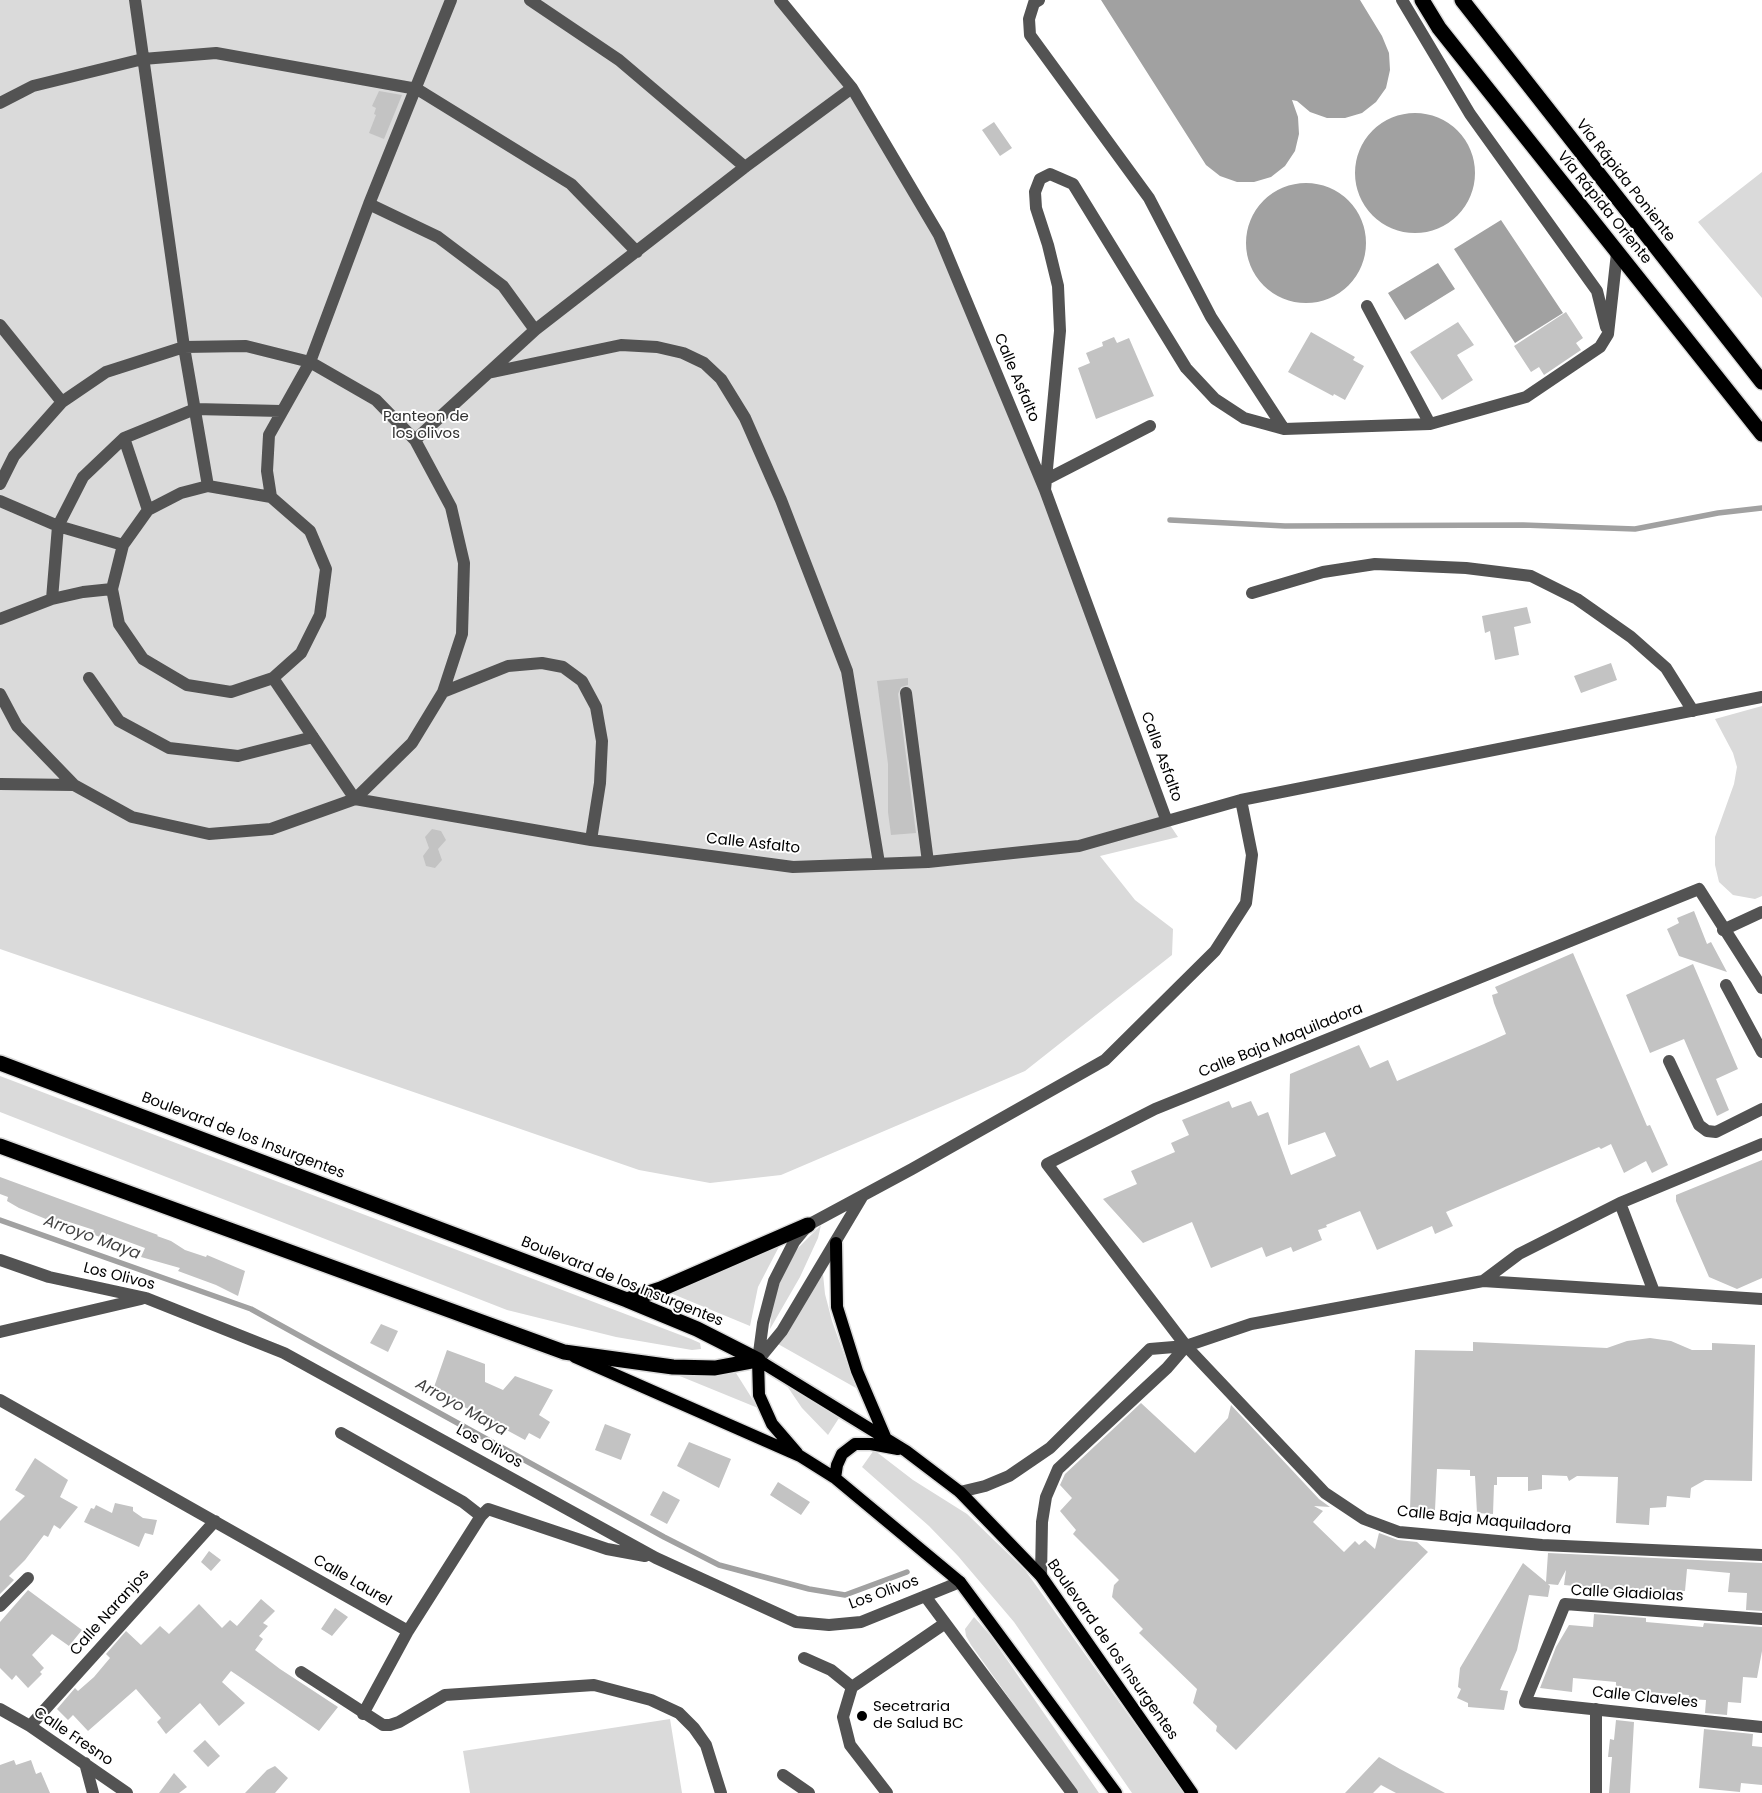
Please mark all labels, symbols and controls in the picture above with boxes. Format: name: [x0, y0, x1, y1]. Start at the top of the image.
street label: Vía Rápida Poniente: [1572, 116, 1678, 246]
street label: Vía Rápida Oriente: [1553, 148, 1655, 268]
street label: Calle Asfalto: [989, 331, 1043, 425]
park label: Panteon de los olivos: [383, 408, 469, 443]
street label: Calle Asfalto: [1136, 710, 1186, 804]
street label: Calle Asfalto: [705, 830, 801, 858]
street label: Calle Baja Maquiladora: [1196, 1000, 1366, 1082]
street label: Boulevard de los Insurgentes: [139, 1089, 347, 1183]
water label: Arroyo Maya: [41, 1212, 143, 1264]
street label: Boulevard de los Insurgentes: [518, 1233, 726, 1331]
street label: Los Olivos: [81, 1259, 157, 1295]
water label: Arroyo Maya: [412, 1375, 510, 1441]
street label: Los Olivos: [453, 1421, 525, 1473]
street label: Calle Baja Maquiladora: [1396, 1503, 1572, 1539]
street label: Calle Laurel: [310, 1551, 394, 1611]
street label: Boulevard de los Insurgentes: [1043, 1556, 1181, 1744]
street label: Calle Naranjos: [67, 1566, 153, 1660]
street label: Los Olivos: [847, 1572, 921, 1614]
street label: Calle Gladiolas: [1570, 1582, 1684, 1606]
street label: Calle Claveles: [1591, 1683, 1699, 1713]
place label: Secetraria de Salud BC: [873, 1698, 964, 1733]
street label: Calle Fresno: [30, 1704, 116, 1770]
marker: Secetraria de Salud BC: [855, 1709, 869, 1723]

